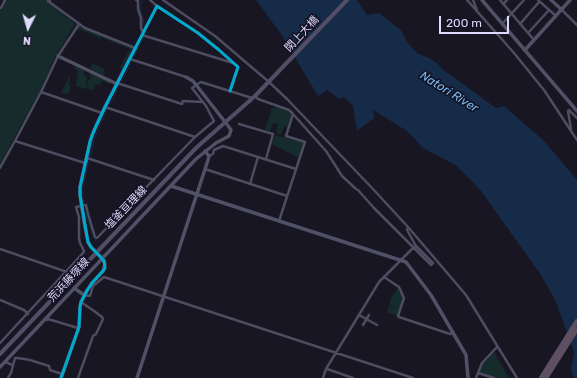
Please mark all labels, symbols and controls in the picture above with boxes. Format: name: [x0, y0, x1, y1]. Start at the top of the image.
north arrow: [8, 8, 48, 48]
scale bar: [441, 8, 511, 34]
street label: 閖上大橋: [282, 13, 322, 55]
text: 200 m: [446, 16, 482, 30]
text: N: [22, 34, 31, 47]
water label: Natori River: [417, 68, 481, 116]
street label: 塩釜亘理線: [102, 184, 150, 232]
street label: 荒浜藤塚線: [45, 255, 93, 305]

